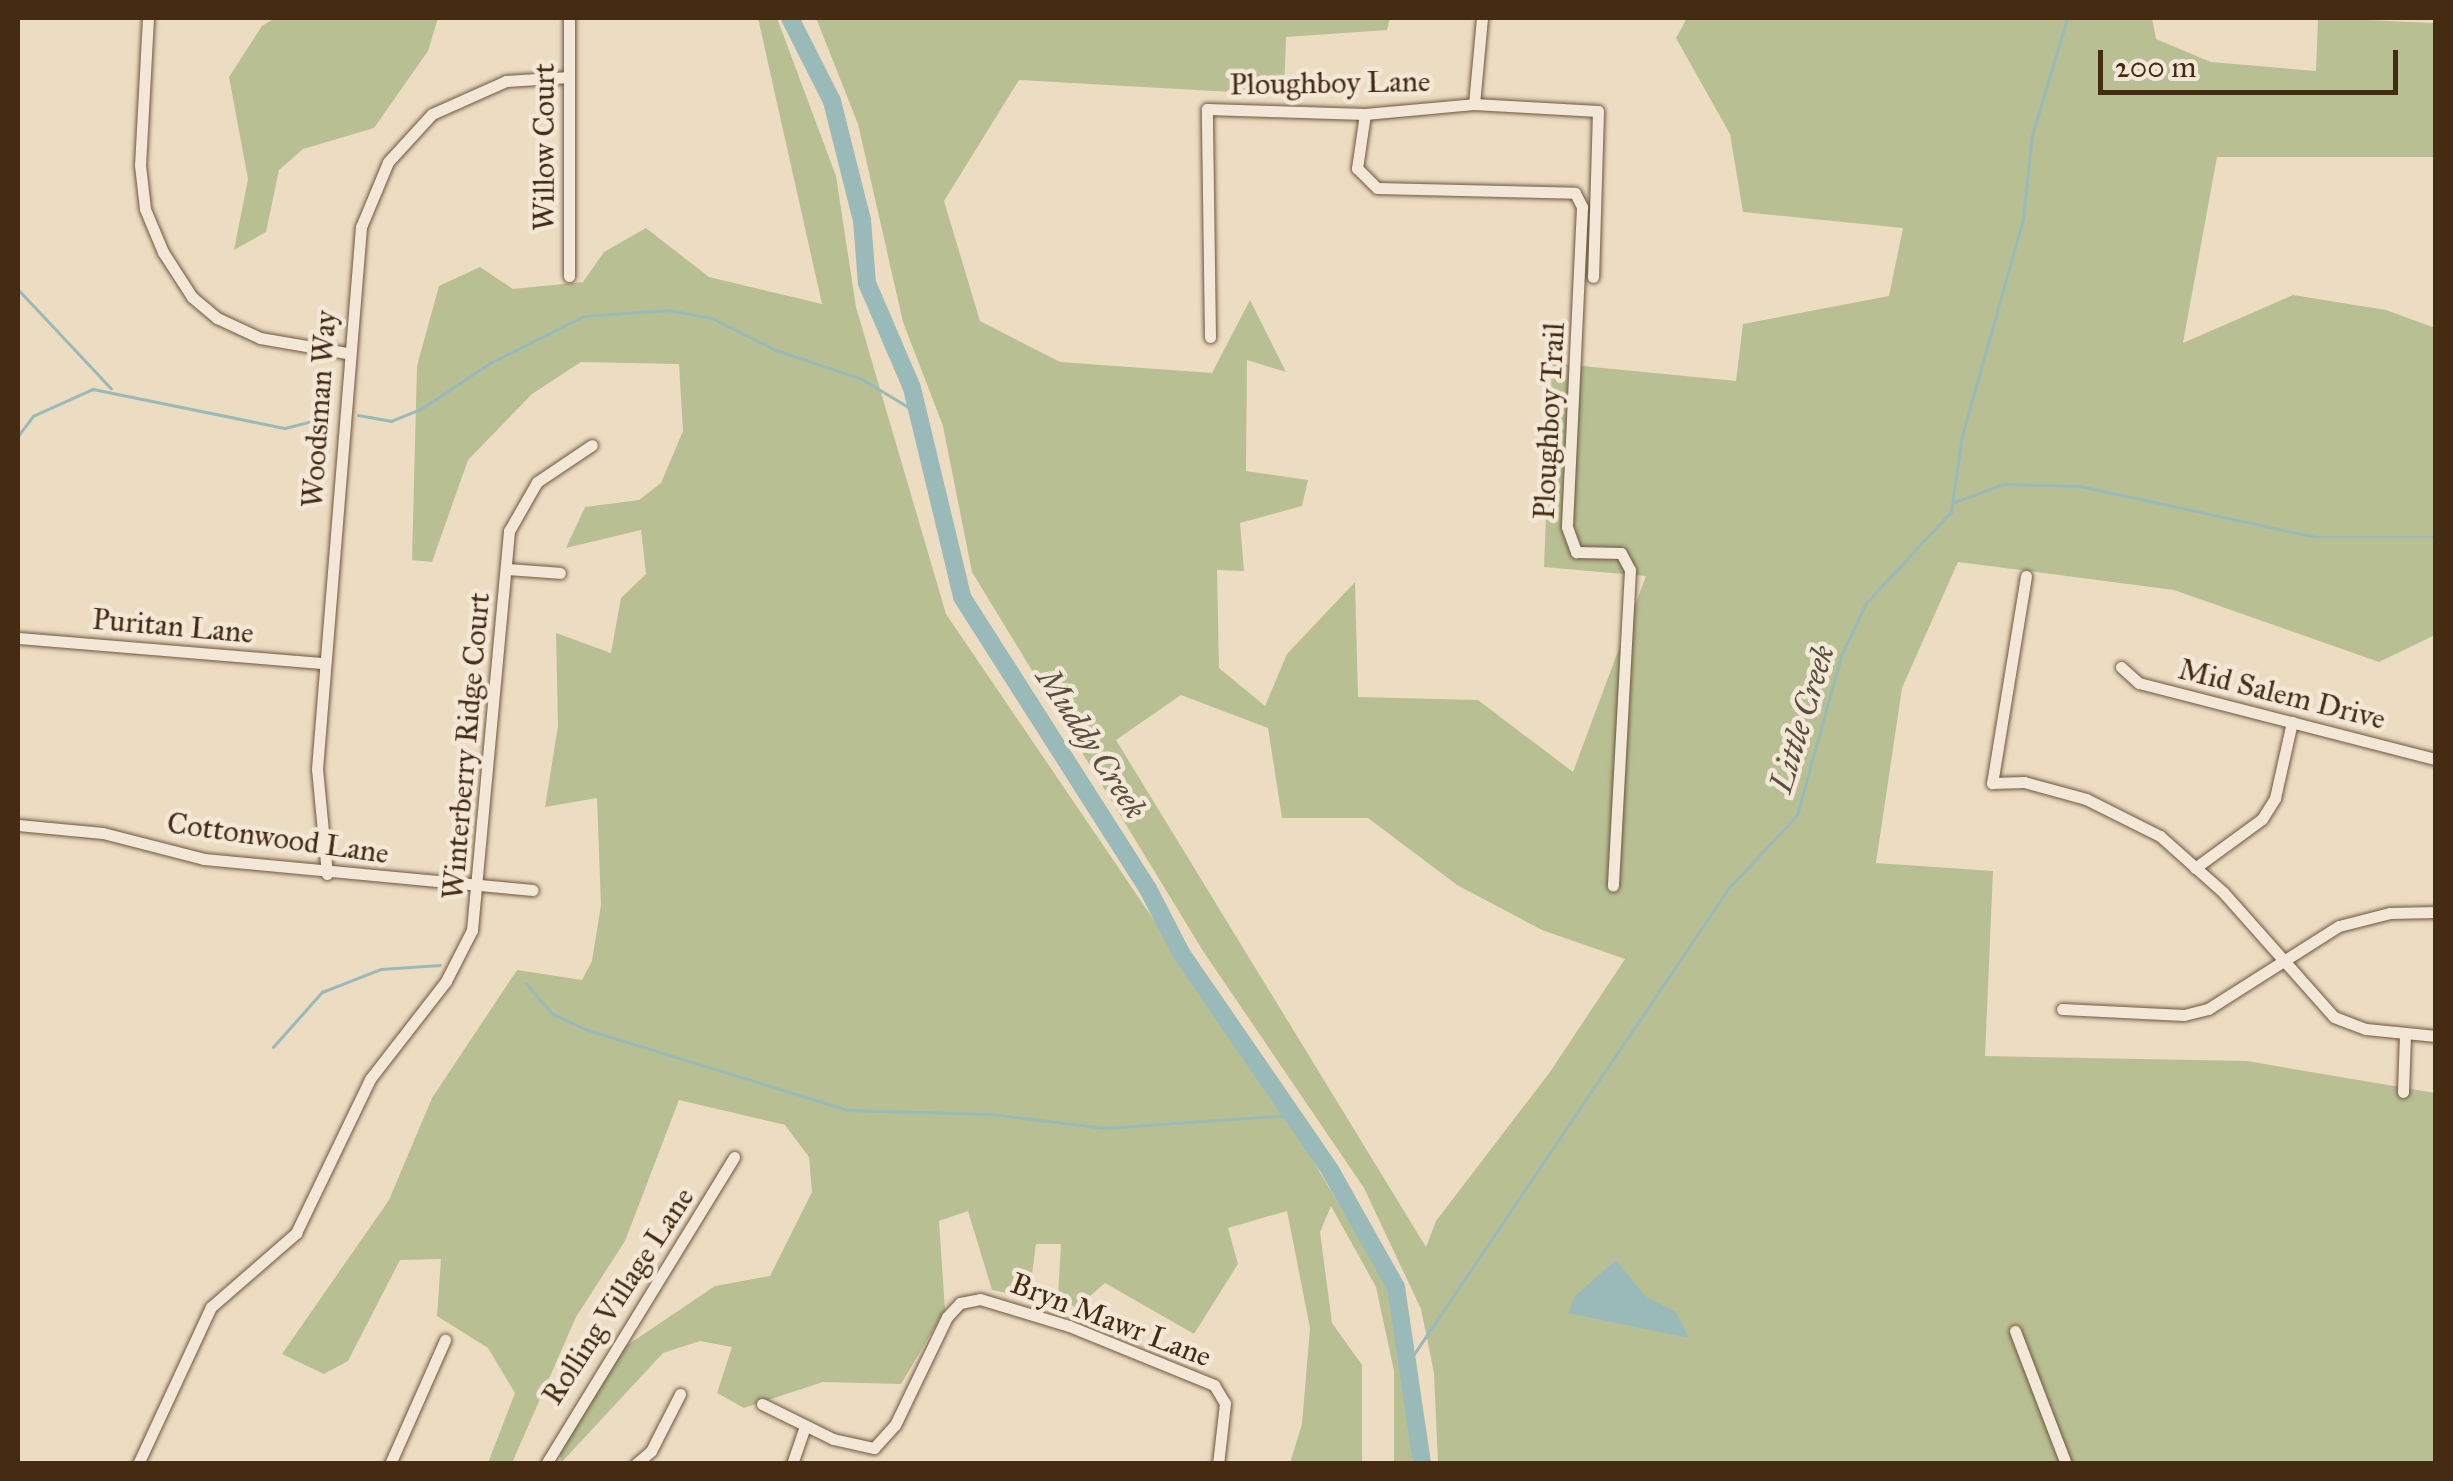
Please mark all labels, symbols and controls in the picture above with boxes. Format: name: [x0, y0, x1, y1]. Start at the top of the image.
scale bar: [2103, 30, 2403, 92]
text: 200 m: [2115, 49, 2196, 85]
street label: Willow Court: [526, 63, 562, 231]
street label: Ploughboy Lane: [1229, 63, 1431, 103]
street label: Woodsman Way: [294, 309, 344, 509]
street label: Ploughboy Trail: [1526, 322, 1572, 520]
street label: Winterberry Ridge Court: [435, 591, 497, 901]
street label: Puritan Lane: [91, 601, 255, 651]
water label: Little Creek: [1762, 641, 1844, 797]
street label: Mid Salem Drive: [2175, 651, 2389, 737]
water label: Muddy Creek: [1028, 661, 1154, 827]
street label: Cottonwood Lane: [165, 805, 391, 871]
street label: Rolling Village Lane: [534, 1181, 702, 1411]
street label: Bryn Mawr Lane: [1006, 1265, 1216, 1375]

